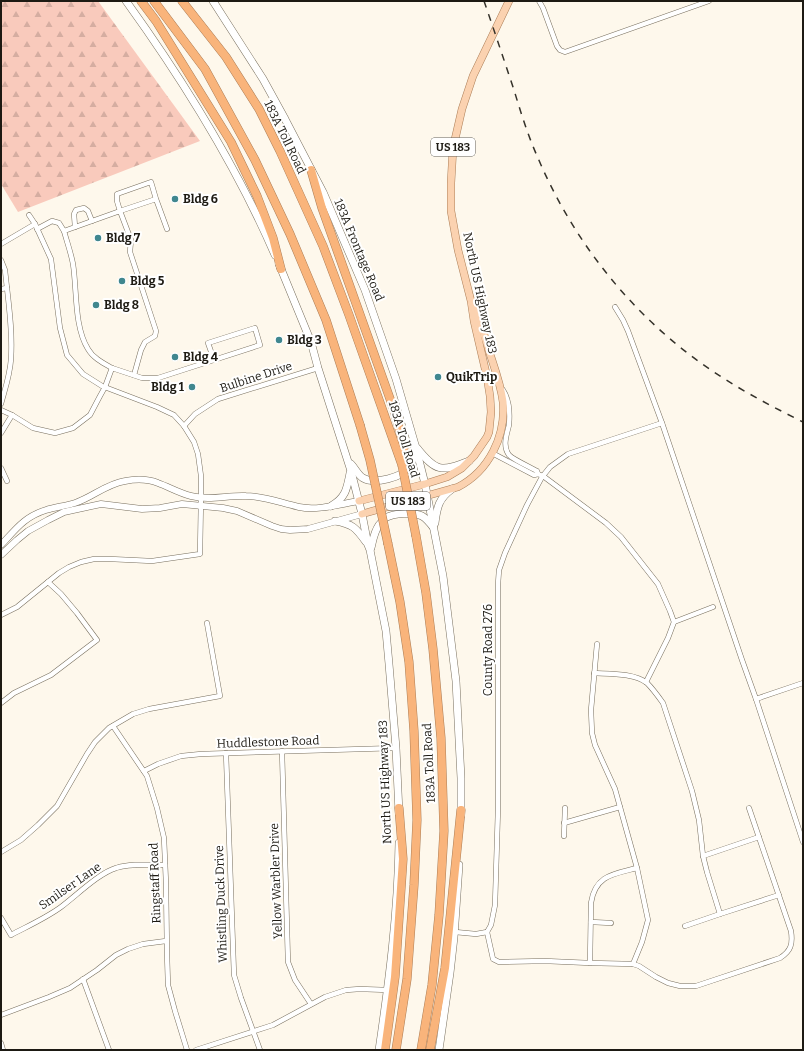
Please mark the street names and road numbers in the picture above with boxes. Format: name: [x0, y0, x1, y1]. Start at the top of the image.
street label: 183A Toll Road: [261, 98, 309, 176]
road number: US 183: [431, 138, 475, 156]
street label: 183A Frontage Road: [331, 197, 387, 303]
street label: North US Highway 183: [460, 231, 500, 355]
street label: Bulbine Drive: [218, 359, 294, 395]
street label: 183A Toll Road: [386, 399, 422, 479]
road number: US 183: [386, 492, 430, 510]
street label: County Road 276: [481, 604, 495, 696]
street label: North US Highway 183: [376, 720, 394, 844]
street label: 183A Toll Road: [420, 723, 438, 803]
street label: Huddlestone Road: [216, 733, 320, 751]
street label: Yellow Warbler Drive: [267, 823, 285, 939]
street label: Ringstaff Road: [147, 842, 163, 924]
street label: Whistling Duck Drive: [212, 845, 230, 963]
street label: Smilser Lane: [36, 859, 104, 913]

